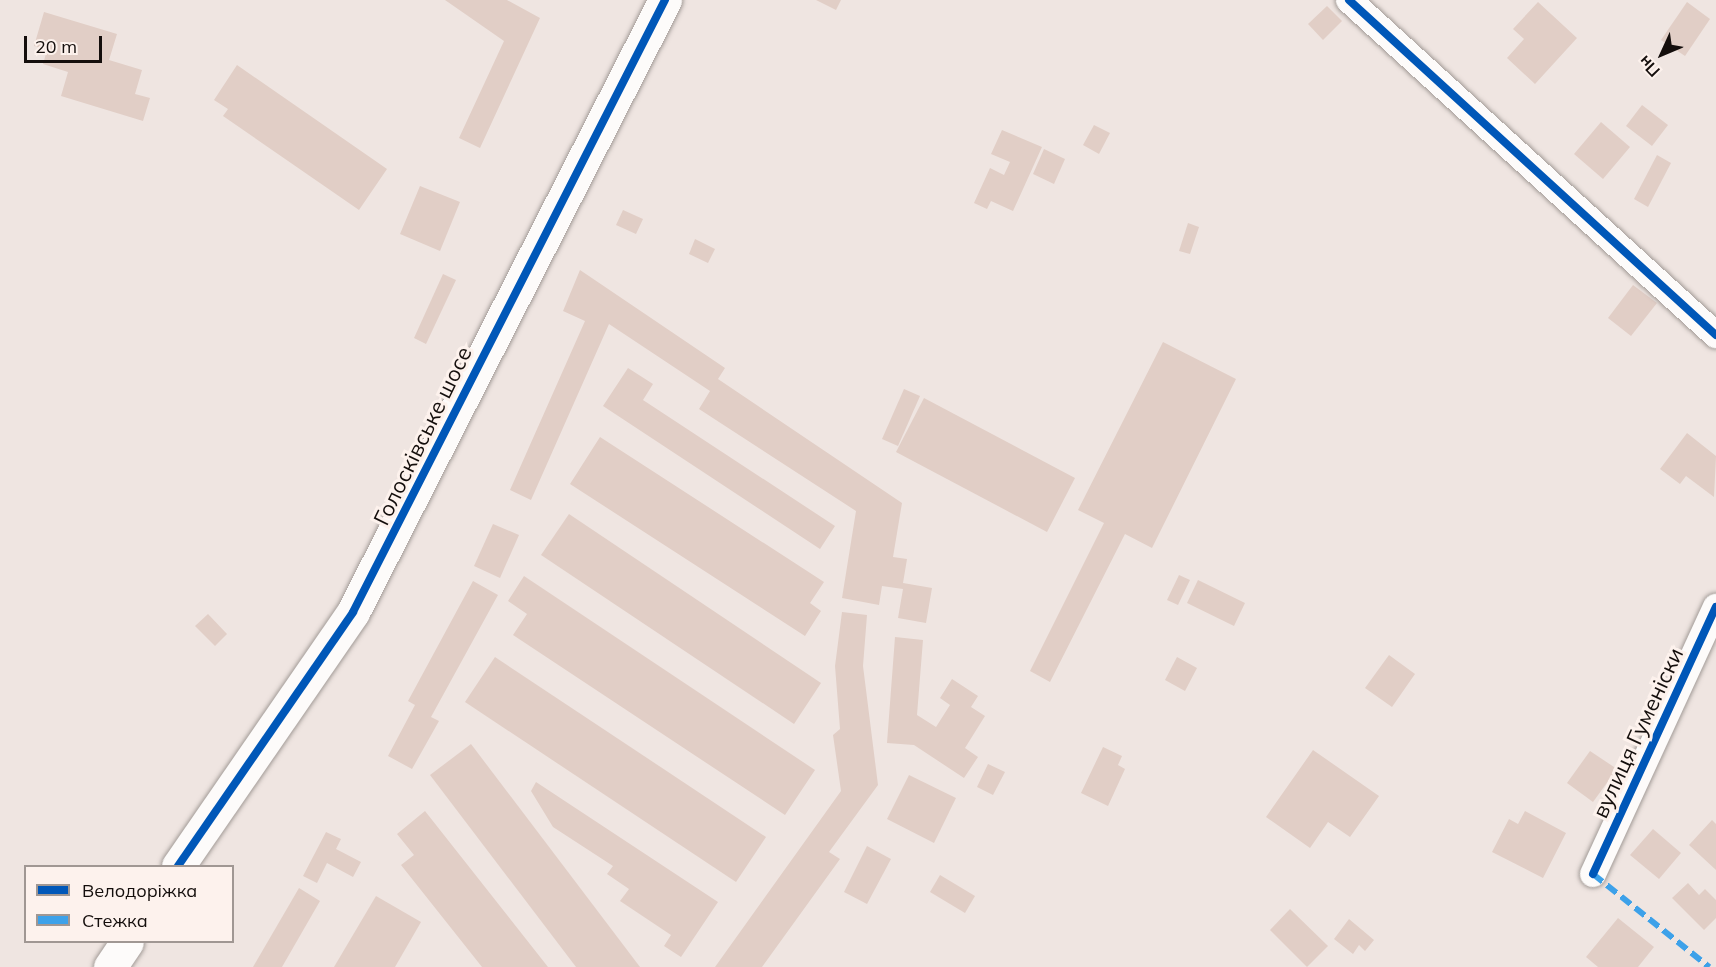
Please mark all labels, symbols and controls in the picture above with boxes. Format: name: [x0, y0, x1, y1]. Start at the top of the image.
scale bar: [27, 24, 105, 62]
north arrow: [1632, 24, 1692, 84]
text: 20 m: [35, 35, 77, 58]
text: Пн: [1634, 52, 1664, 81]
street label: Голосківське шосе: [368, 342, 478, 530]
street label: вулиця Гуменіски: [1587, 644, 1689, 822]
legend: [24, 865, 234, 943]
text: Велодоріжка: [82, 879, 197, 902]
text: Стежка: [82, 909, 148, 932]

